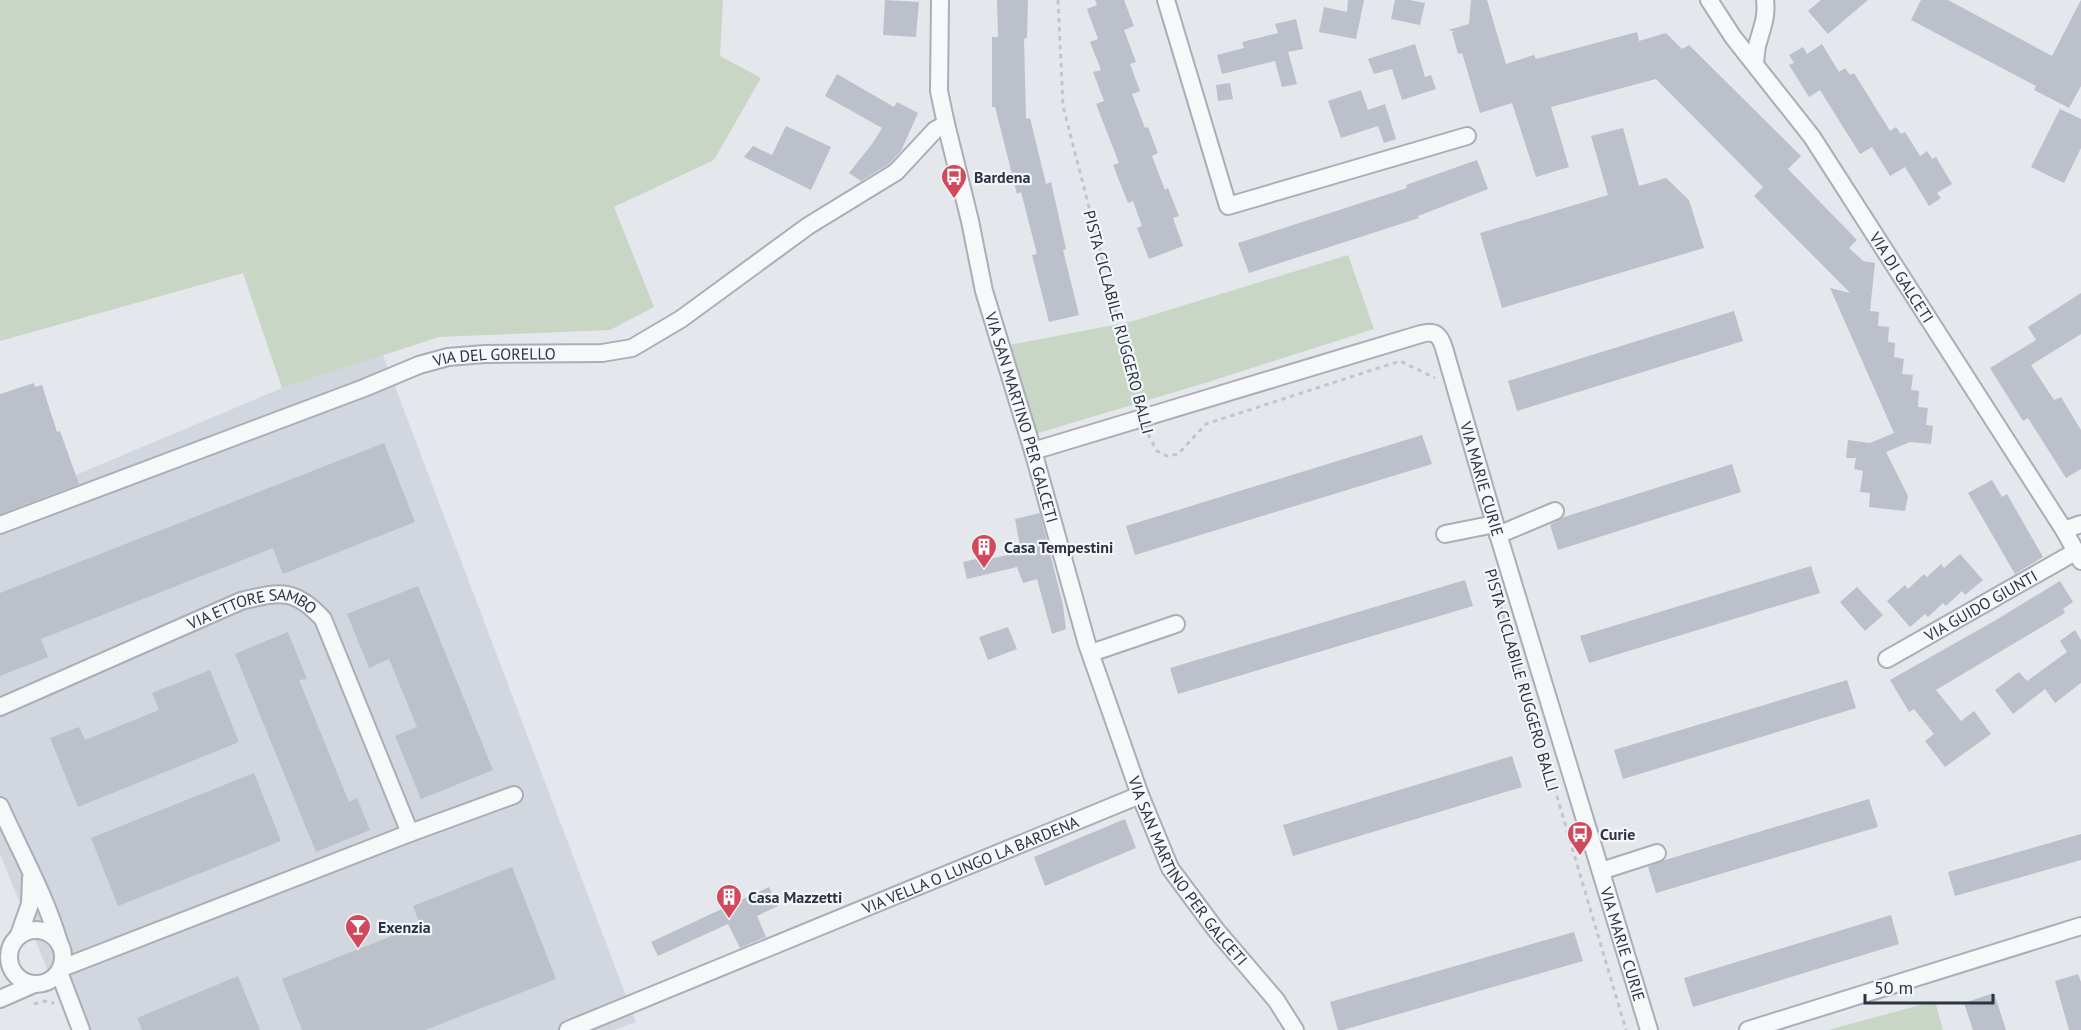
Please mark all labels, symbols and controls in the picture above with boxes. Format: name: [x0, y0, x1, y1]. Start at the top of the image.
bus stop icon: Bardena: [939, 162, 969, 200]
place label: Bardena: [974, 167, 1030, 187]
street label: PISTA CICLABILE RUGGERO BALLI: [1079, 208, 1159, 436]
street label: VIA DI GALCETI: [1865, 227, 1938, 326]
street label: VIA SAN MARTINO PER GALCETI: [981, 309, 1063, 525]
street label: VIA DEL GORELLO: [430, 343, 556, 371]
street label: VIA MARIE CURIE: [1456, 418, 1508, 539]
building icon: Casa Tempestini: [969, 532, 999, 570]
place label: Casa Tempestini: [1004, 537, 1113, 557]
street label: PISTA CICLABILE RUGGERO BALLI: [1481, 566, 1563, 794]
street label: VIA GUIDO GIUNTI: [1920, 566, 2041, 646]
street label: VIA ETTORE SAMBO: [183, 584, 321, 634]
street label: VIA SAN MARTINO PER GALCETI: [1124, 773, 1252, 970]
street label: VIA VELLA O LUNGO LA BARDENA: [858, 811, 1082, 918]
bus stop icon: Curie: [1565, 819, 1595, 857]
place label: Curie: [1600, 824, 1635, 844]
building icon: Casa Mazzetti: [714, 882, 744, 920]
street label: VIA MARIE CURIE: [1596, 884, 1650, 1003]
place label: Casa Mazzetti: [748, 887, 842, 907]
bar icon: Exenzia: [343, 912, 373, 950]
place label: Exenzia: [378, 917, 431, 937]
scale bar: [1865, 967, 1992, 1005]
text: 50 m: [1874, 976, 1913, 999]

